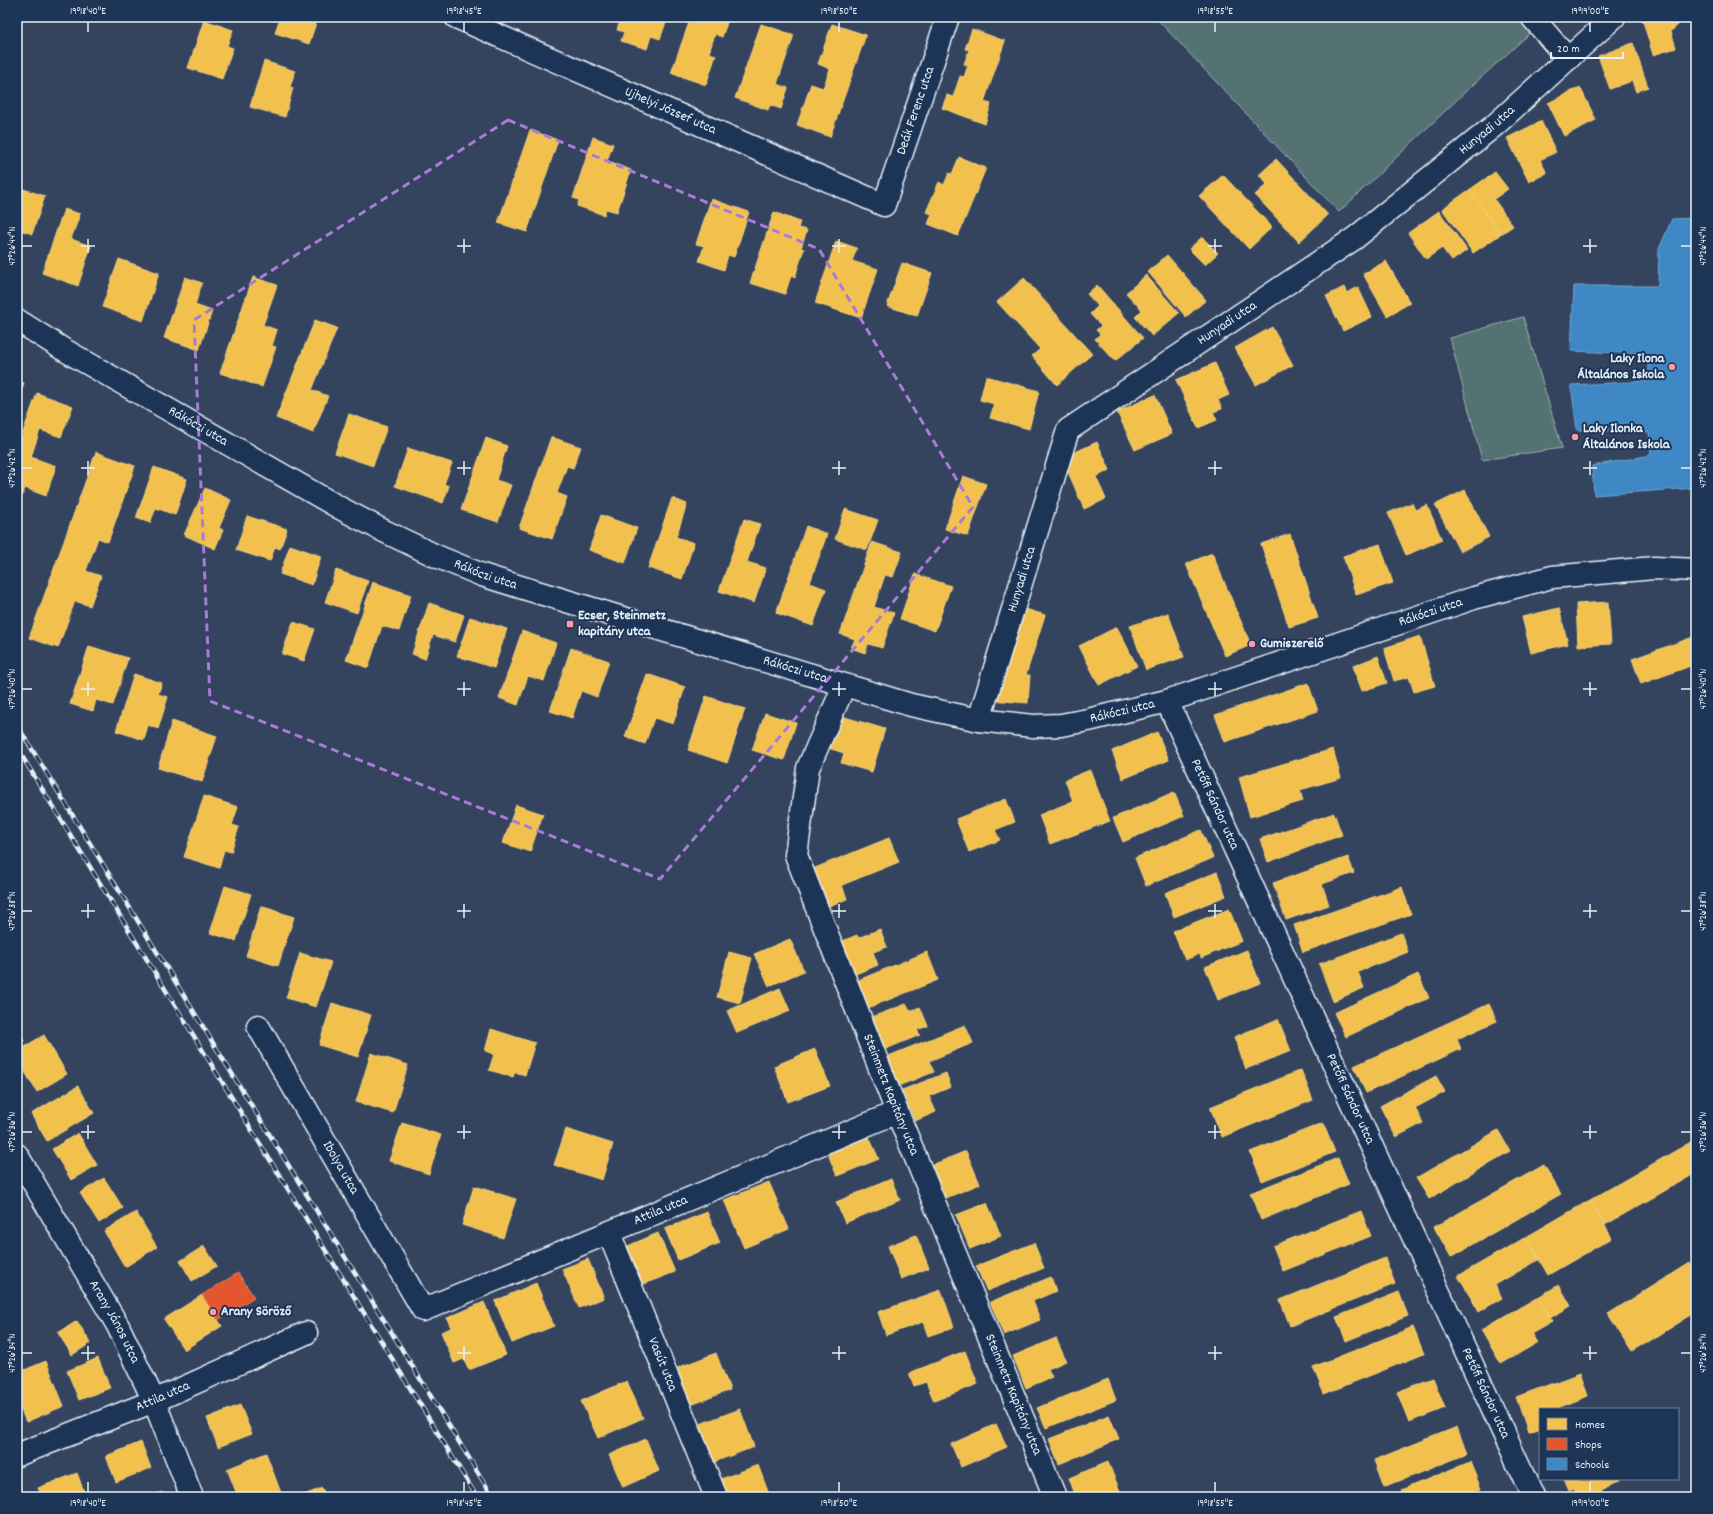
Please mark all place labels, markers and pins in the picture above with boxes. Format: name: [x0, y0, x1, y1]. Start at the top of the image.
place label: Laky Ilona Általános Iskola: [1577, 349, 1665, 385]
marker: Laky Ilona Általános Iskola: [1667, 362, 1677, 372]
place label: Laky Ilonka Általános Iskola: [1583, 419, 1671, 455]
marker: Laky Ilonka Általános Iskola: [1570, 432, 1580, 442]
place label: Ecser, Steinmetz kapitány utca: [578, 606, 667, 642]
marker: Ecser, Steinmetz kapitány utca: [565, 619, 575, 629]
place label: Gumiszerelő: [1260, 634, 1324, 654]
marker: Gumiszerelő: [1247, 639, 1257, 649]
place label: Arany Söröző: [221, 1302, 292, 1322]
marker: Arany Söröző: [208, 1307, 218, 1317]

